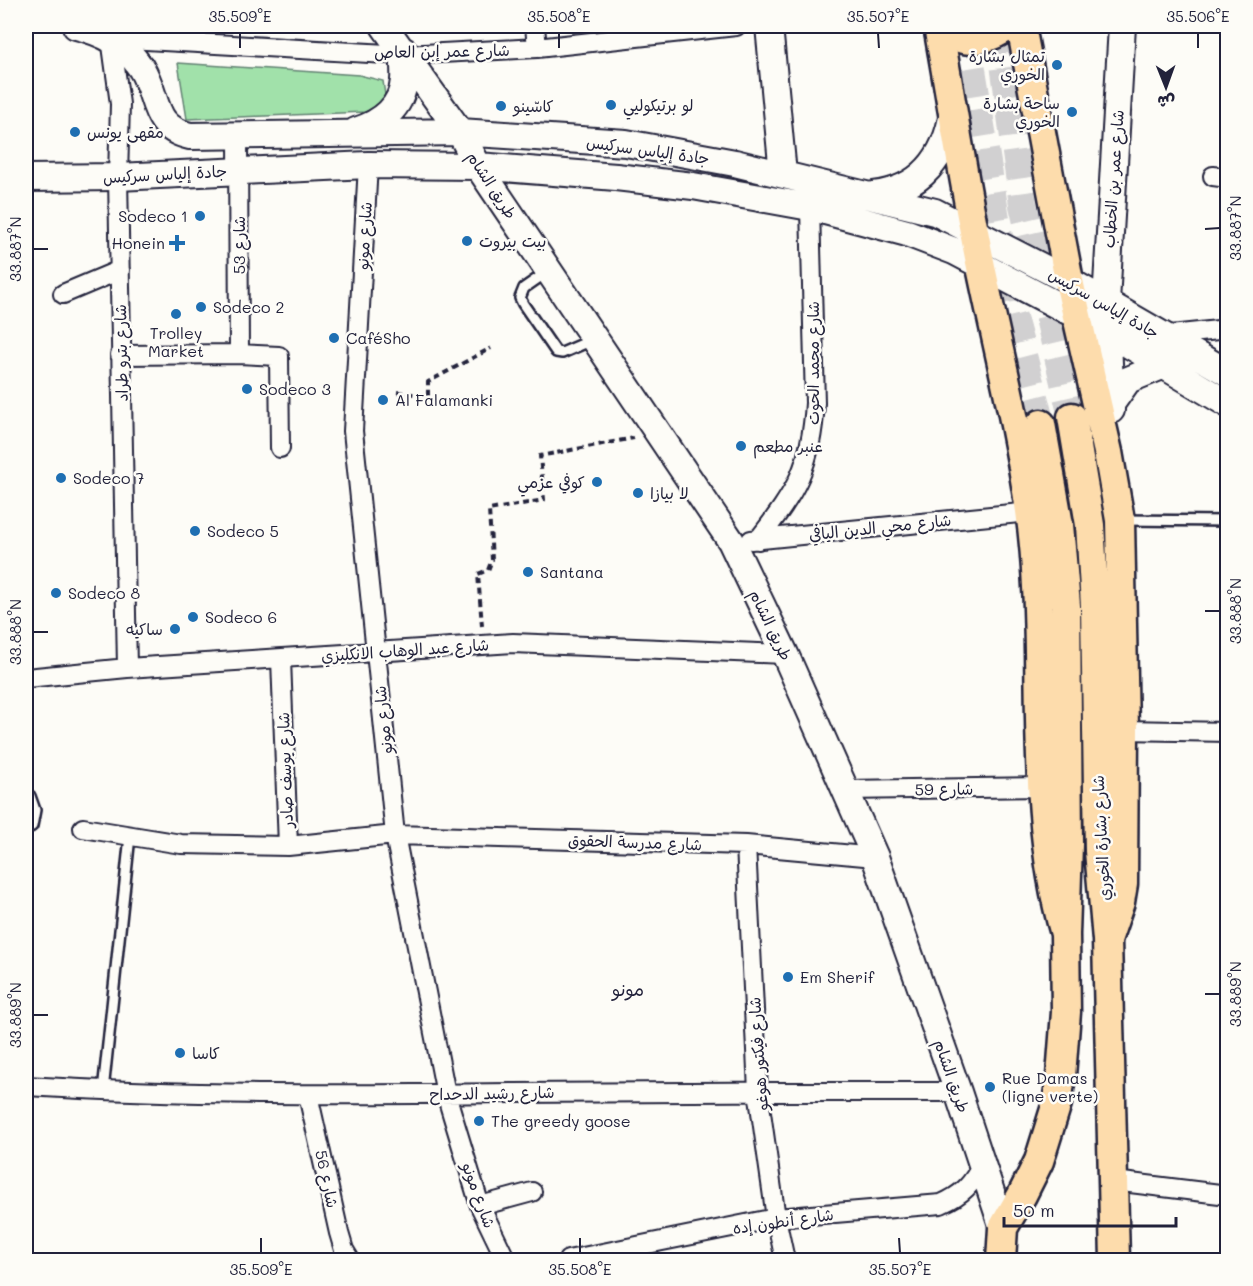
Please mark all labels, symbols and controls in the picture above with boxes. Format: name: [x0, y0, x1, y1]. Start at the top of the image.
text: 35.509°E: [208, 6, 272, 26]
text: 35.508°E: [527, 6, 591, 26]
text: 35.507°E: [847, 6, 910, 26]
text: 35.506°E: [1166, 6, 1230, 26]
street label: شارع عمر إبن العاص: [374, 39, 510, 64]
place label: تمثال بشارة الخوري: [969, 45, 1045, 86]
north arrow: [1136, 57, 1196, 117]
marker: تمثال بشارة الخوري: [1050, 58, 1064, 72]
place label: ساحة بشارة الخوري: [983, 92, 1060, 133]
text: ش: [1157, 92, 1175, 113]
place label: لو برتيكوليي: [623, 94, 694, 120]
place label: كاسّينو: [512, 95, 554, 117]
marker: لو برتيكوليي: [604, 98, 618, 112]
marker: كاسّينو: [494, 99, 508, 113]
marker: ساحة بشارة الخوري: [1065, 105, 1079, 119]
street label: شارع عمر بن الخطاب: [1097, 109, 1130, 249]
place label: مقهى يونس: [87, 121, 164, 143]
marker: مقهى يونس: [68, 125, 82, 139]
street label: جادة إلياس سركيس: [585, 130, 711, 170]
street label: طريق الشام: [460, 147, 522, 224]
street label: جادة إلياس سركيس: [102, 160, 228, 188]
text: 33.887°N: [1225, 195, 1245, 261]
street label: شارع مونو: [351, 201, 378, 272]
place label: Sodeco 1: [118, 205, 188, 226]
marker: Sodeco 1: [193, 209, 207, 223]
text: 33.887°N: [5, 216, 25, 282]
street label: شارع 53: [228, 216, 251, 274]
place label: بيت بيروت: [479, 230, 546, 251]
place label: Honein: [112, 232, 165, 253]
marker: بيت بيروت: [460, 234, 474, 248]
marker: Honein: [170, 236, 184, 250]
street label: جادة إلياس سركيس: [1045, 262, 1163, 344]
place label: Sodeco 2: [213, 296, 284, 317]
marker: Sodeco 2: [194, 300, 208, 314]
street label: شارع محمد الحوت: [802, 301, 825, 425]
street label: شارع بترو طراد: [109, 304, 134, 402]
marker: Trolley Market: [169, 307, 183, 321]
place label: Trolley Market: [148, 322, 204, 361]
place label: CaféSho: [346, 327, 410, 348]
marker: CaféSho: [327, 331, 341, 345]
place label: Sodeco 3: [259, 378, 331, 399]
marker: Sodeco 3: [240, 382, 254, 396]
place label: Al Falamanki: [395, 389, 493, 410]
marker: Al Falamanki: [376, 393, 390, 407]
place label: عنبر مطعم: [753, 435, 823, 459]
marker: عنبر مطعم: [734, 439, 748, 453]
place label: Sodeco 7: [73, 467, 145, 488]
marker: Sodeco 7: [54, 471, 68, 485]
place label: كوفي عزمي: [518, 471, 585, 497]
marker: كوفي عزمي: [590, 475, 604, 489]
place label: لا بيازا: [650, 482, 689, 503]
marker: لا بيازا: [631, 486, 645, 500]
street label: شارع محي الدين اليافي: [808, 509, 953, 549]
place label: Sodeco 5: [207, 520, 279, 541]
marker: Sodeco 5: [188, 524, 202, 538]
place label: Santana: [540, 561, 604, 582]
marker: Santana: [521, 565, 535, 579]
text: 33.888°N: [1225, 578, 1245, 644]
place label: Sodeco 8: [68, 582, 141, 603]
marker: Sodeco 8: [49, 586, 63, 600]
street label: طريق الشام: [743, 586, 798, 665]
text: 33.888°N: [5, 599, 25, 665]
place label: Sodeco 6: [205, 606, 277, 627]
marker: Sodeco 6: [186, 610, 200, 624]
place label: ساكيه: [126, 618, 163, 639]
marker: ساكيه: [168, 622, 182, 636]
street label: شارع عبد الوهاب الانكليزي: [320, 633, 490, 668]
street label: شارع مونو: [368, 685, 399, 756]
street label: شارع يوسف صادر: [272, 712, 299, 830]
street label: شارع بشارة الخوري: [1087, 775, 1116, 901]
street label: شارع 59: [915, 777, 973, 802]
street label: شارع مدرسة الحقوق: [568, 829, 702, 856]
text: 33.889°N: [1225, 961, 1245, 1027]
place label: Em Sherif: [800, 966, 875, 987]
marker: Em Sherif: [781, 970, 795, 984]
district label: مونو: [611, 977, 644, 1001]
text: 33.889°N: [5, 982, 25, 1048]
street label: شارع فيكتور هوغو: [743, 996, 774, 1113]
street label: طريق الشام: [927, 1036, 975, 1116]
place label: كاسا: [192, 1042, 220, 1063]
marker: كاسا: [173, 1046, 187, 1060]
place label: Rue Damas (ligne verte): [1002, 1067, 1098, 1106]
marker: Rue Damas (ligne verte): [983, 1080, 997, 1094]
street label: شارع رشيد الدحداح: [429, 1081, 555, 1106]
place label: The greedy goose: [491, 1110, 631, 1131]
marker: The greedy goose: [472, 1114, 486, 1128]
street label: شارع 56: [309, 1148, 344, 1210]
street label: شارع مونو: [456, 1158, 501, 1231]
scale bar: [1004, 1190, 1176, 1228]
text: 50 m: [1013, 1198, 1055, 1222]
street label: شارع أنطون إده: [731, 1203, 835, 1240]
text: 35.509°E: [229, 1259, 293, 1279]
text: 35.508°E: [548, 1259, 612, 1279]
text: 35.507°E: [869, 1259, 932, 1279]

